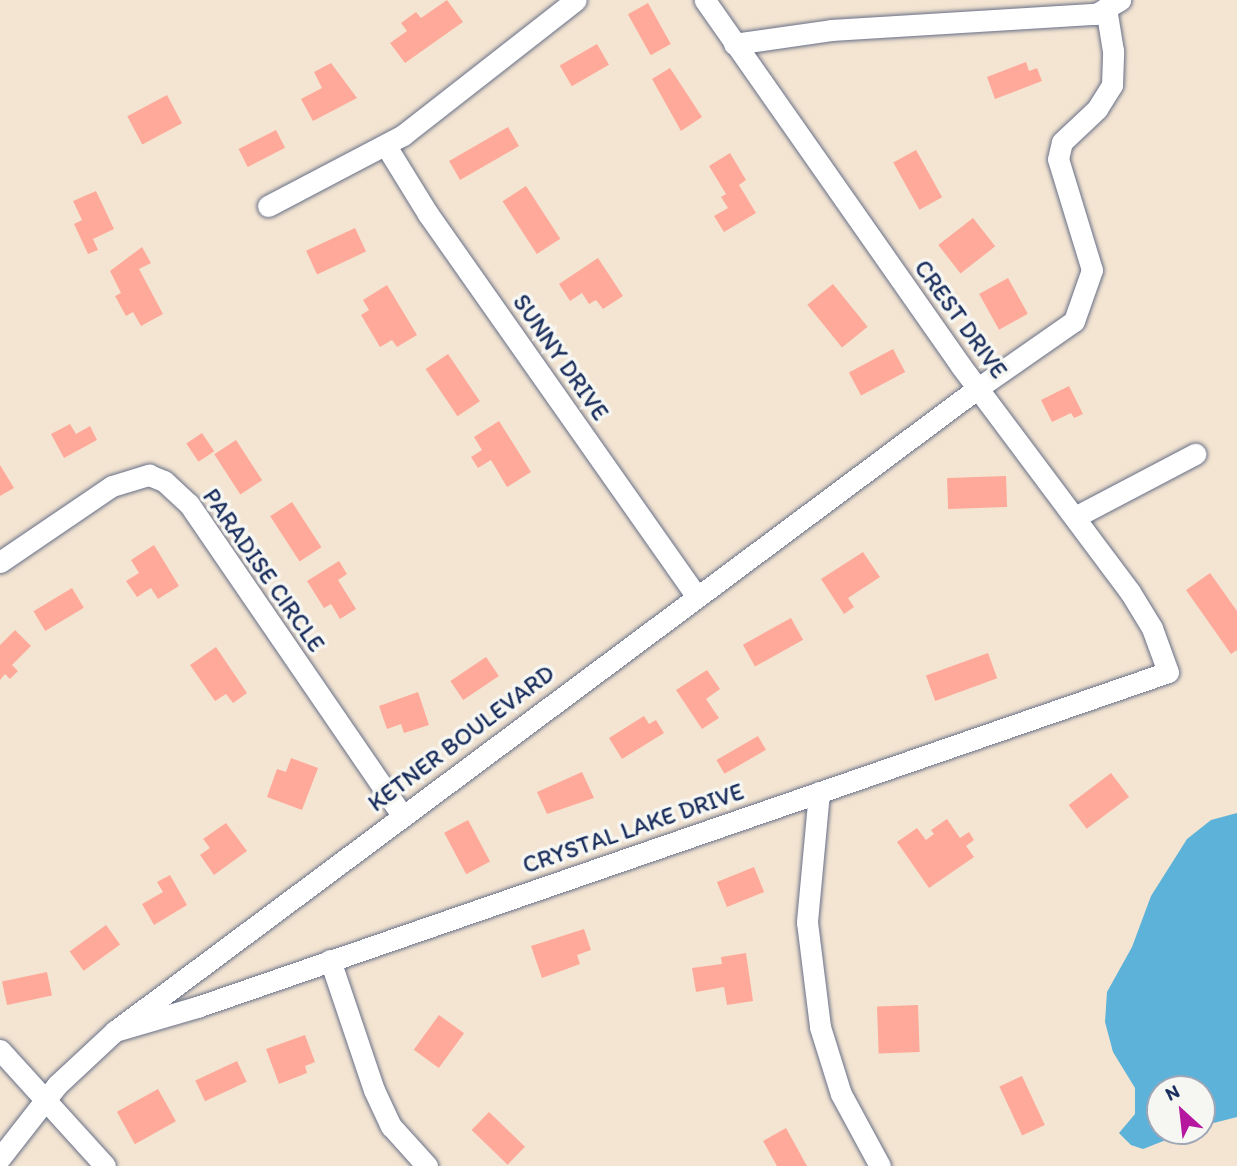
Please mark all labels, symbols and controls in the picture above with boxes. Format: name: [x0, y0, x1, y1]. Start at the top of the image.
street label: CREST DRIVE: [907, 253, 1015, 385]
street label: SUNNY DRIVE: [507, 288, 615, 426]
street label: PARADISE CIRCLE: [196, 482, 332, 658]
street label: KETNER BOULEVARD: [362, 659, 560, 817]
street label: CRYSTAL LAKE DRIVE: [518, 777, 748, 879]
north arrow: [1146, 1075, 1216, 1145]
text: N: [1161, 1079, 1183, 1106]

